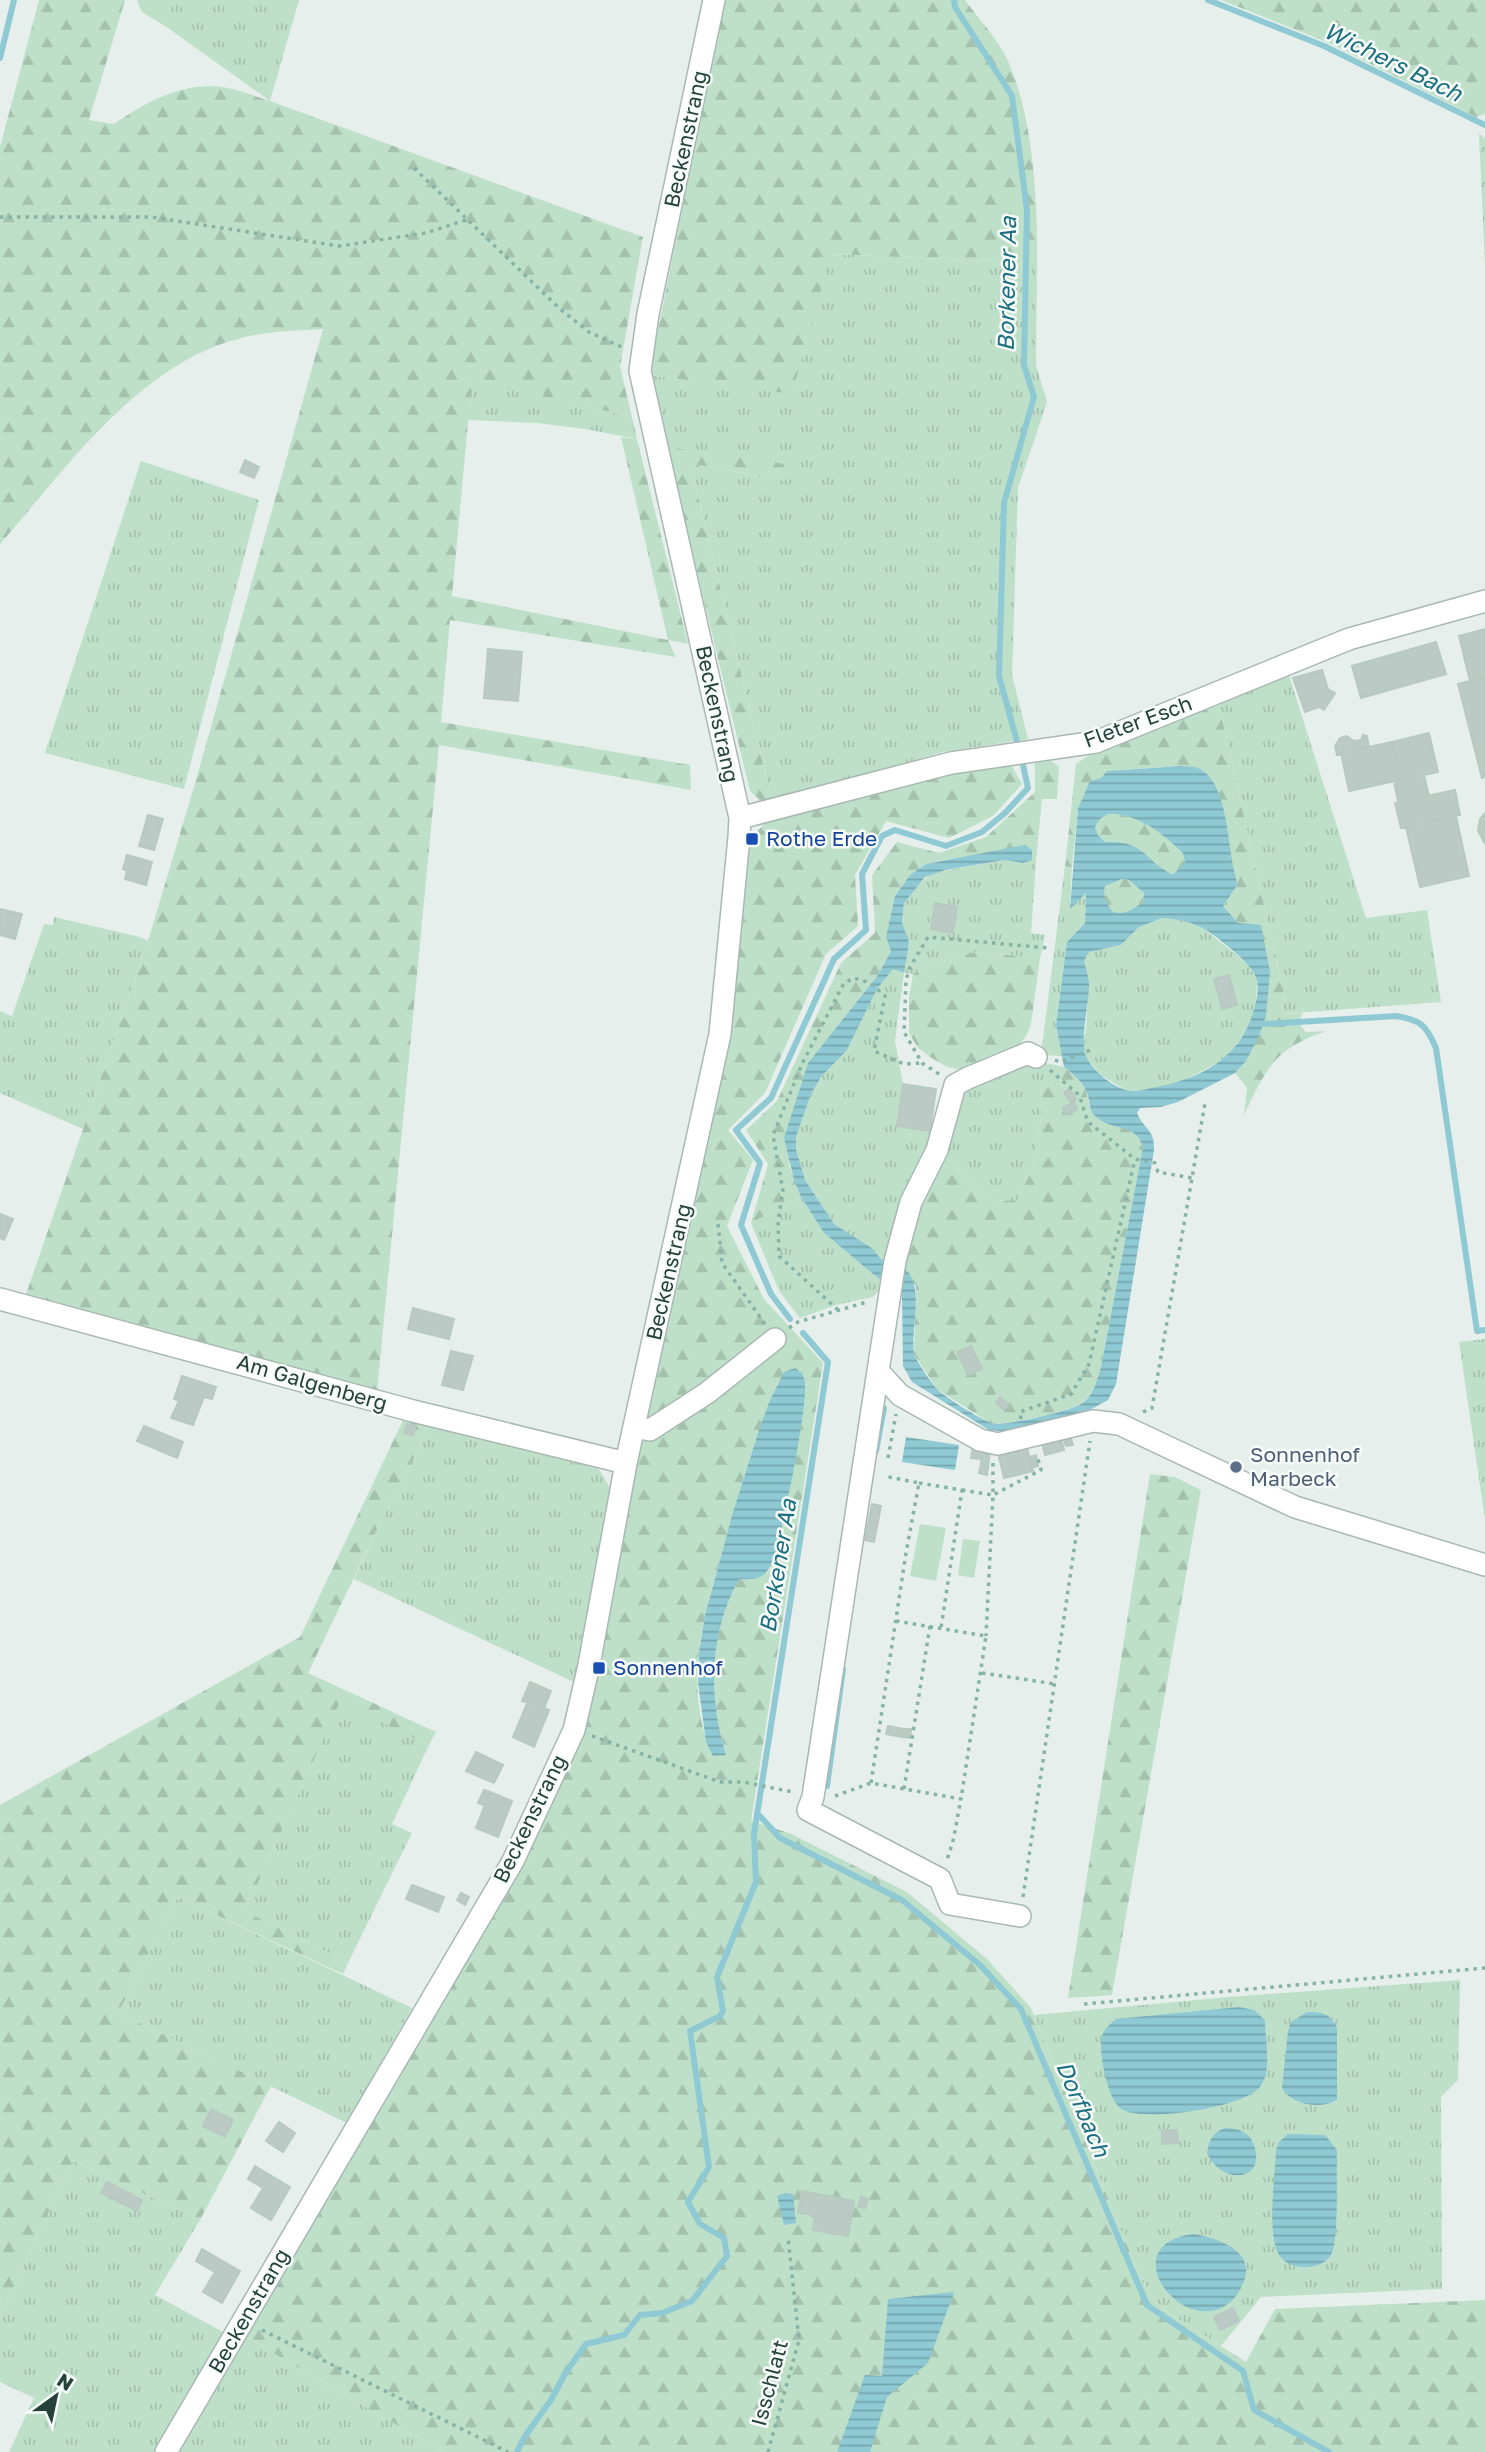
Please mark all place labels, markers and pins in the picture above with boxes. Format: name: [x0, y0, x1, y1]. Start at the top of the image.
place label: Rothe Erde: [766, 825, 877, 851]
marker: Rothe Erde: [744, 831, 760, 847]
place label: Sonnenhof Marbeck: [1250, 1441, 1360, 1491]
marker: Sonnenhof Marbeck: [1228, 1459, 1244, 1475]
place label: Sonnenhof: [613, 1654, 723, 1680]
marker: Sonnenhof: [591, 1660, 607, 1676]

